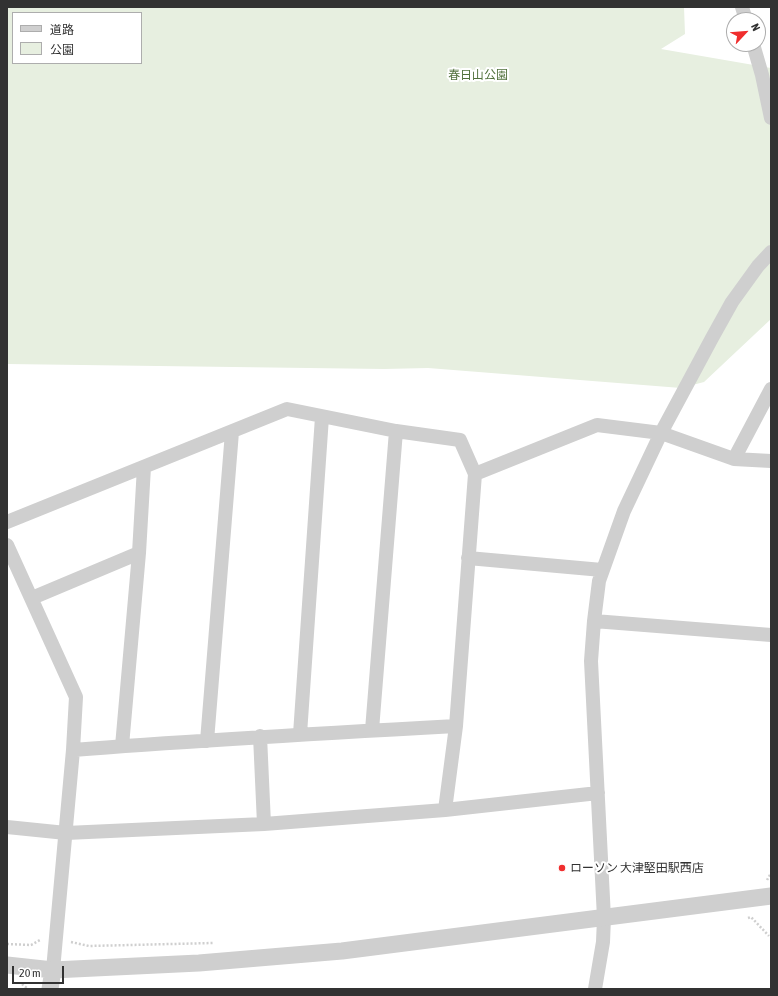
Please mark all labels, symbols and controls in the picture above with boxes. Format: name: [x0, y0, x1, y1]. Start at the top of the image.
legend: [12, 12, 142, 64]
north arrow: [726, 12, 766, 52]
text: N: [749, 22, 763, 33]
text: 道路: [50, 23, 74, 37]
text: 公園: [50, 43, 74, 57]
park label: 春日山公園: [448, 68, 508, 82]
place label: ローソン 大津堅田駅西店: [570, 861, 704, 875]
marker: ローソン 大津堅田駅西店: [557, 863, 567, 873]
scale bar: [14, 958, 66, 984]
text: 20 m: [19, 966, 41, 980]

